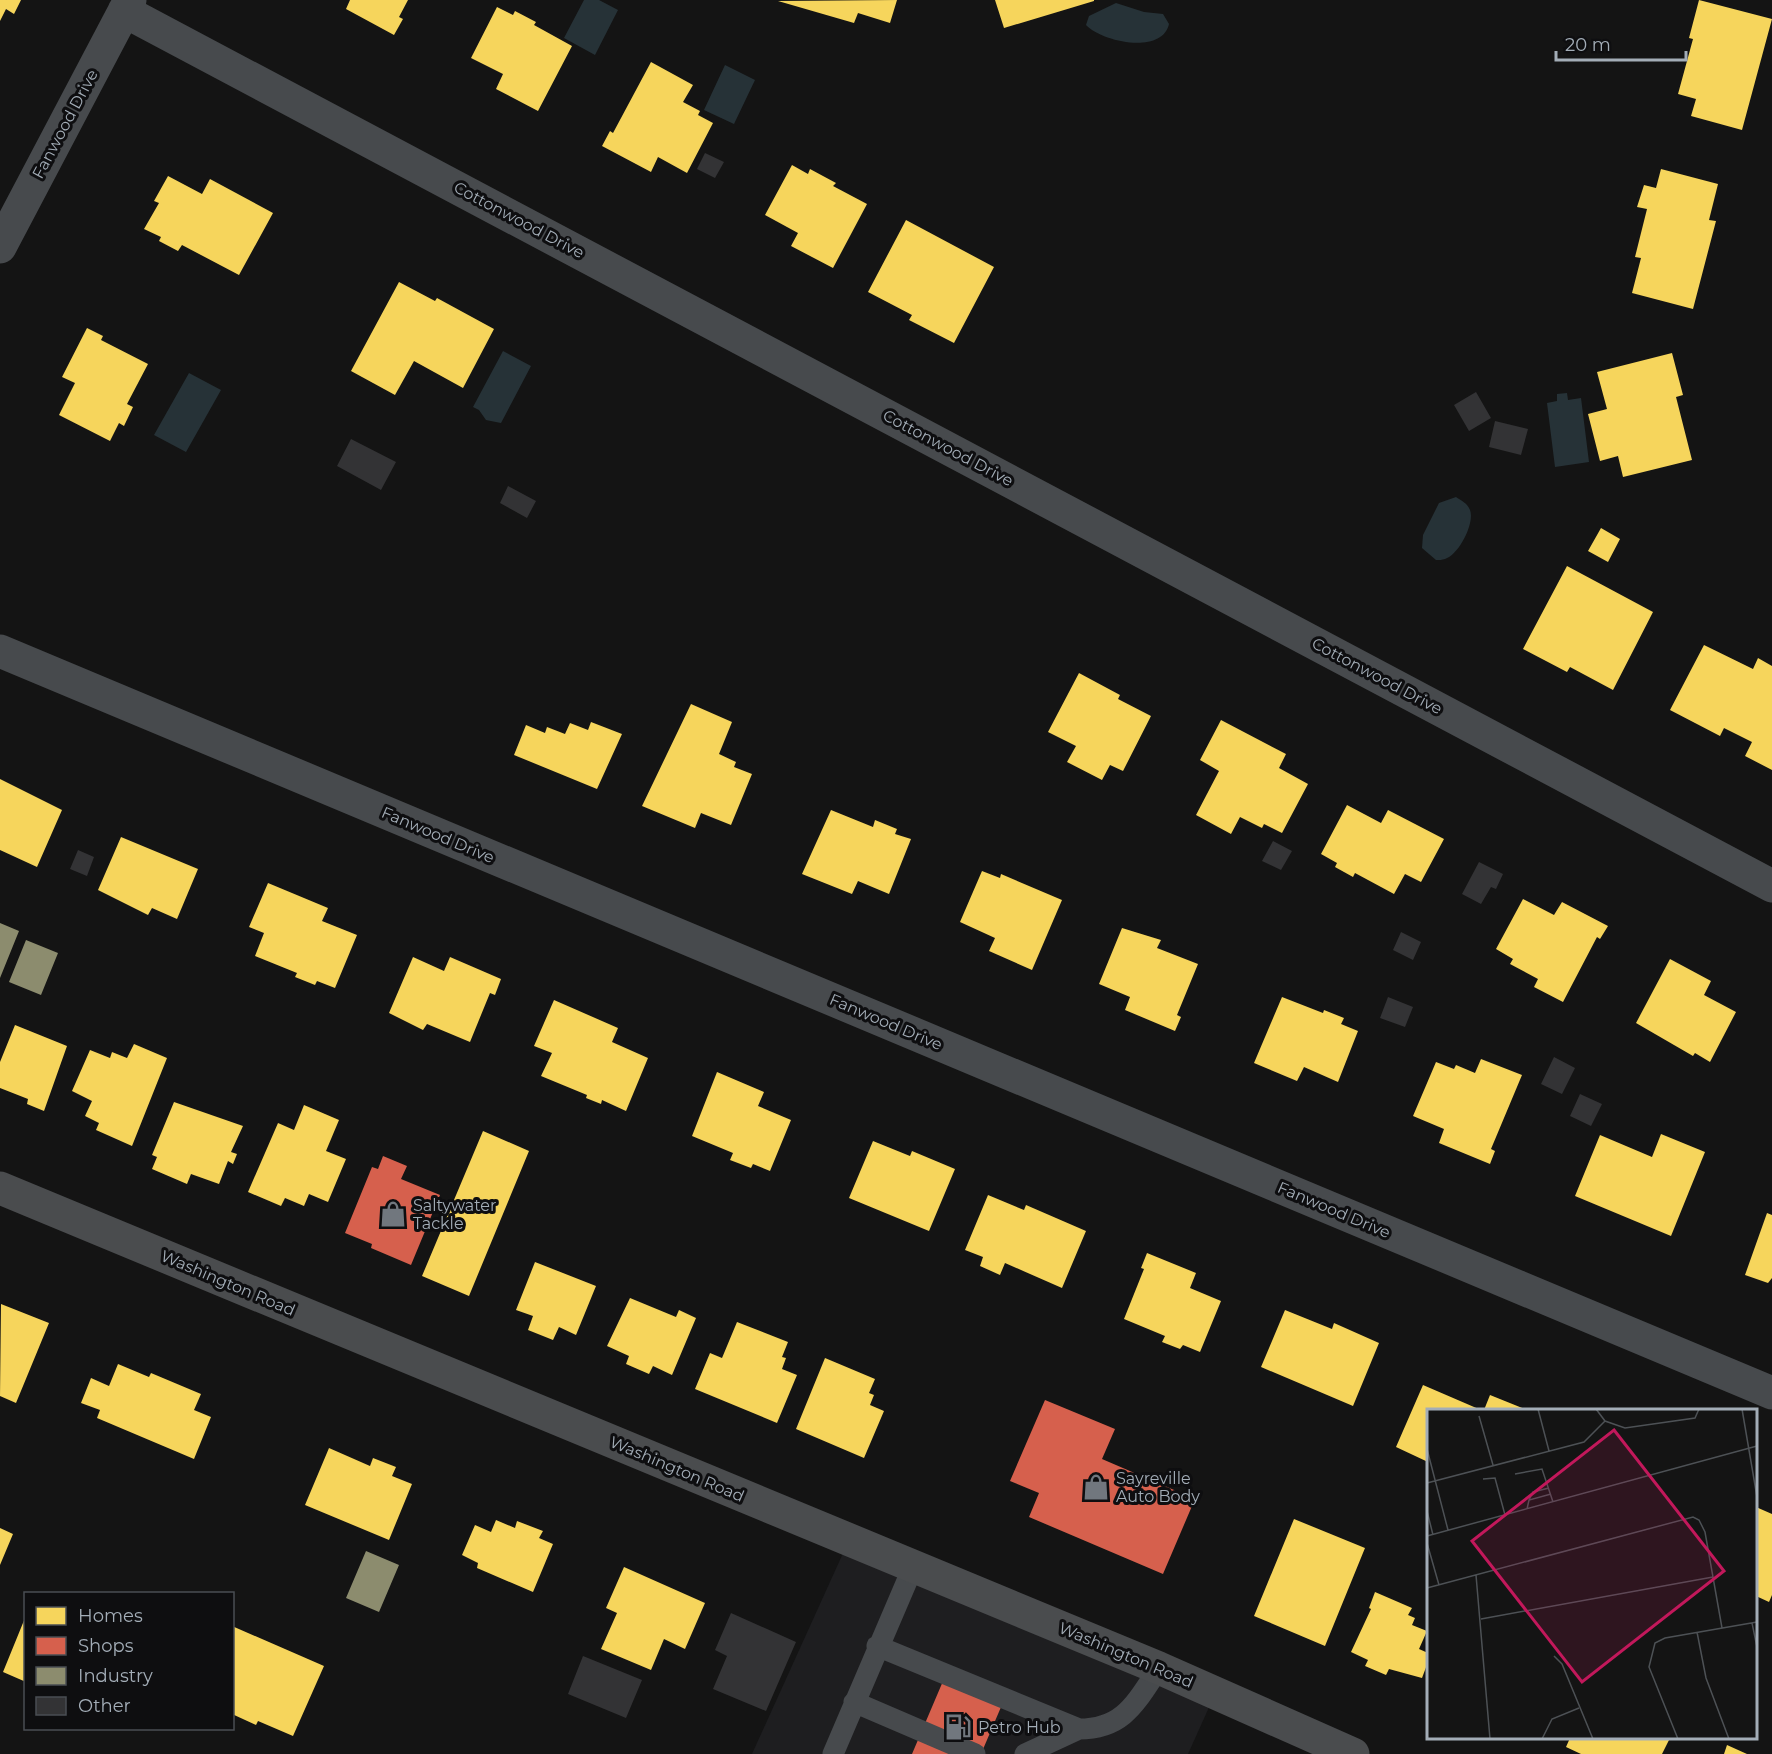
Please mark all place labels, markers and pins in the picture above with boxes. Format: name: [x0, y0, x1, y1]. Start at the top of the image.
place label: Saltywater Tackle: [413, 1196, 496, 1233]
shop icon: Saltywater Tackle: [378, 1199, 408, 1229]
place label: Sayreville Auto Body: [1116, 1469, 1200, 1506]
shop icon: Sayreville Auto Body: [1081, 1472, 1111, 1502]
fuel station icon: Petro Hub: [943, 1712, 973, 1742]
place label: Petro Hub: [978, 1718, 1061, 1737]

